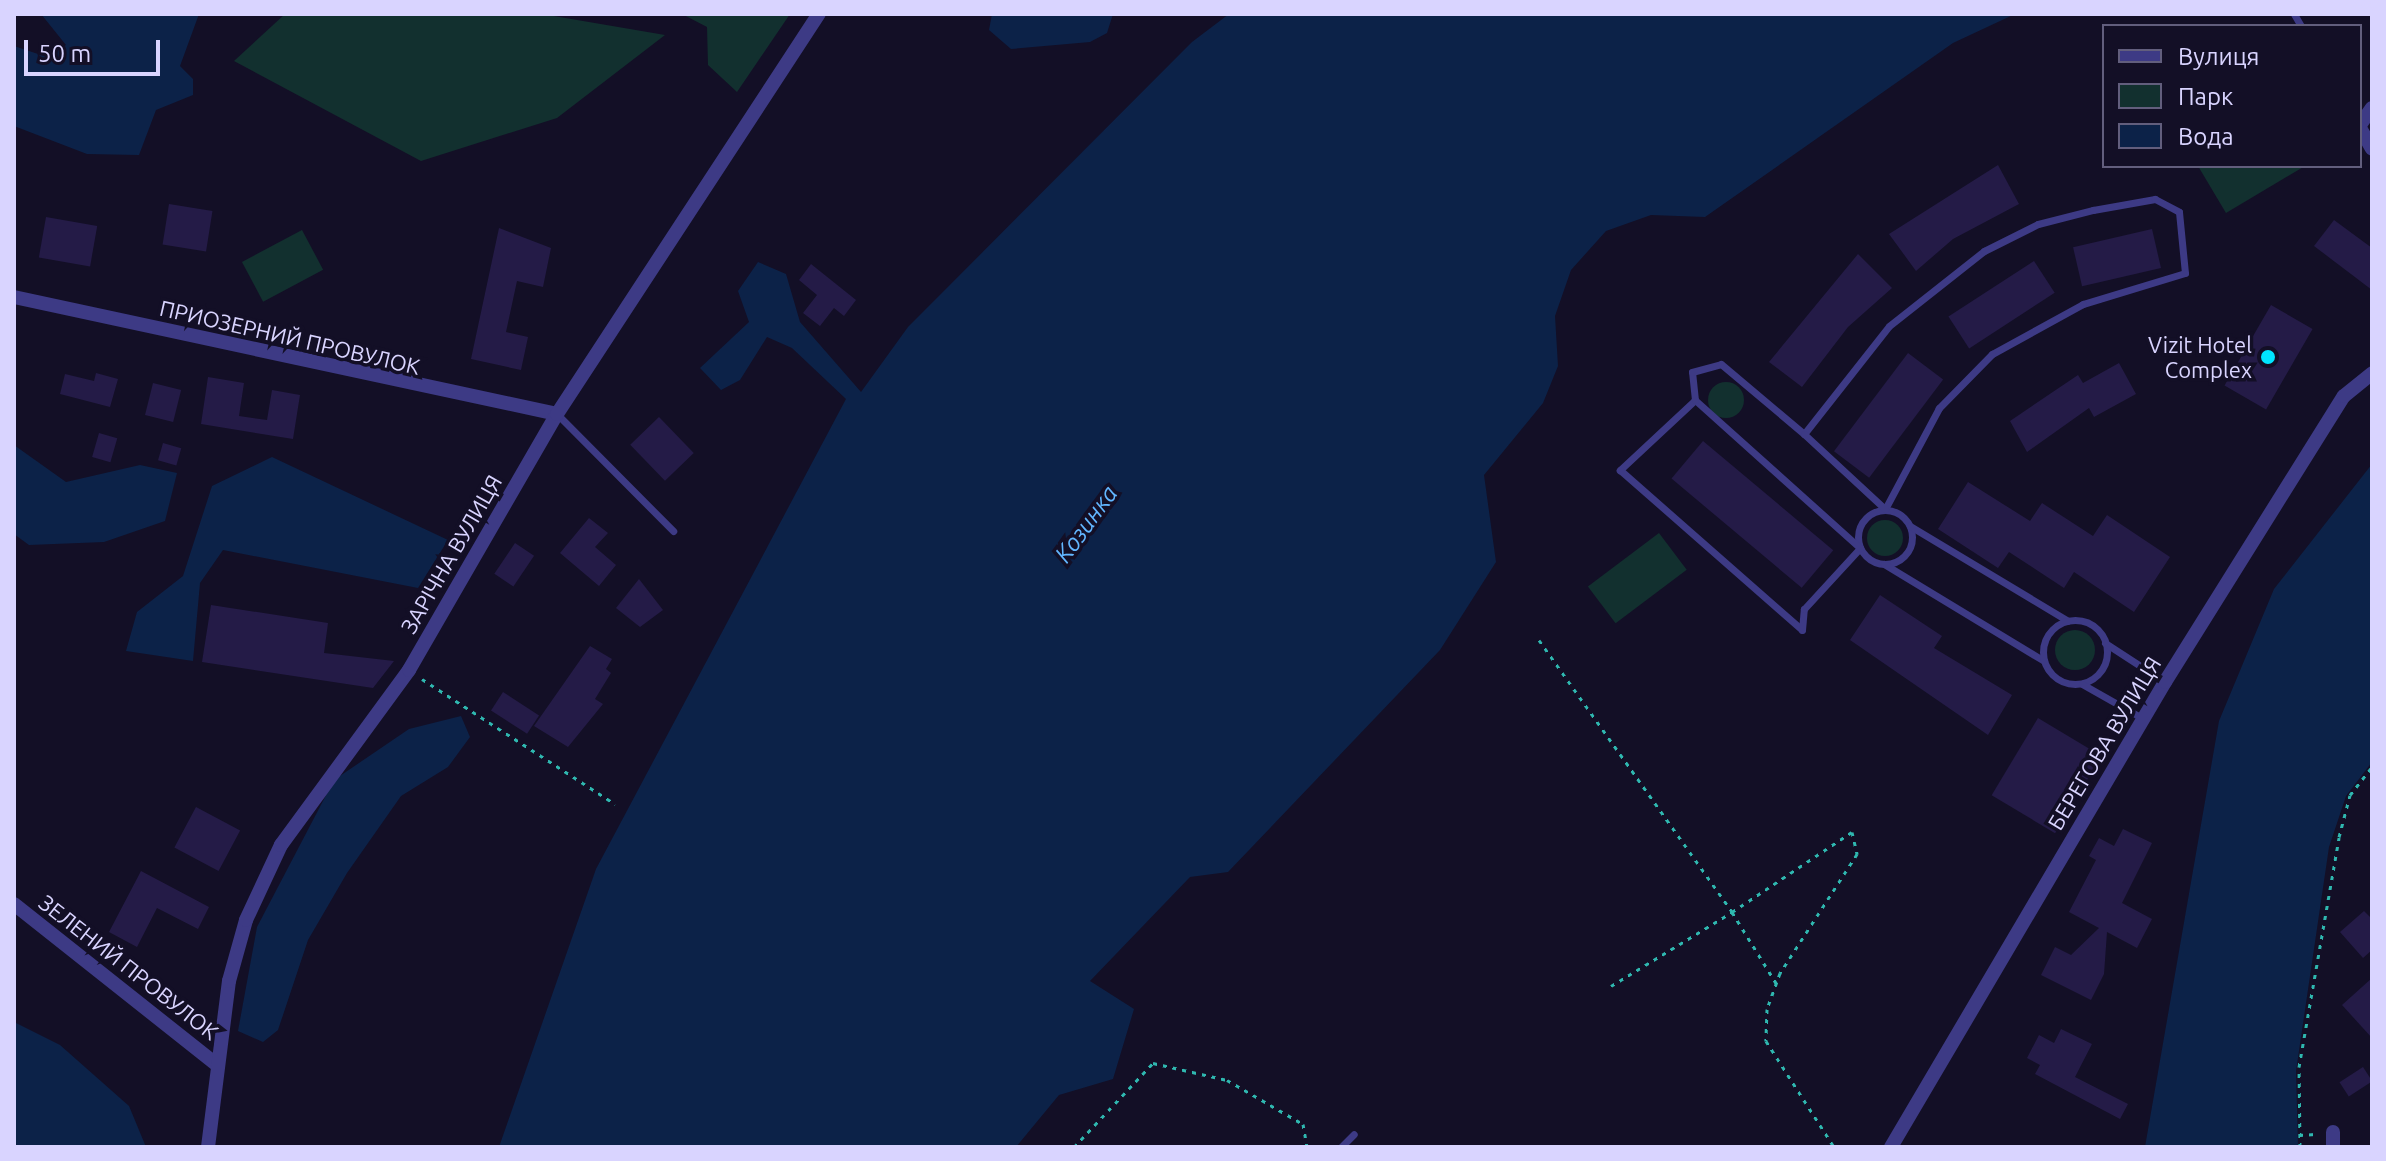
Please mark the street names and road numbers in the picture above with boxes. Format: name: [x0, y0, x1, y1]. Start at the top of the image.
street label: ПРИОЗЕРНИЙ ПРОВУЛОК: [157, 294, 423, 380]
street label: ЗАРІЧНА ВУЛИЦЯ: [395, 470, 507, 638]
street label: БЕРЕГОВА ВУЛИЦЯ: [2042, 652, 2166, 834]
street label: ЗЕЛЕНИЙ ПРОВУЛОК: [34, 889, 224, 1045]

